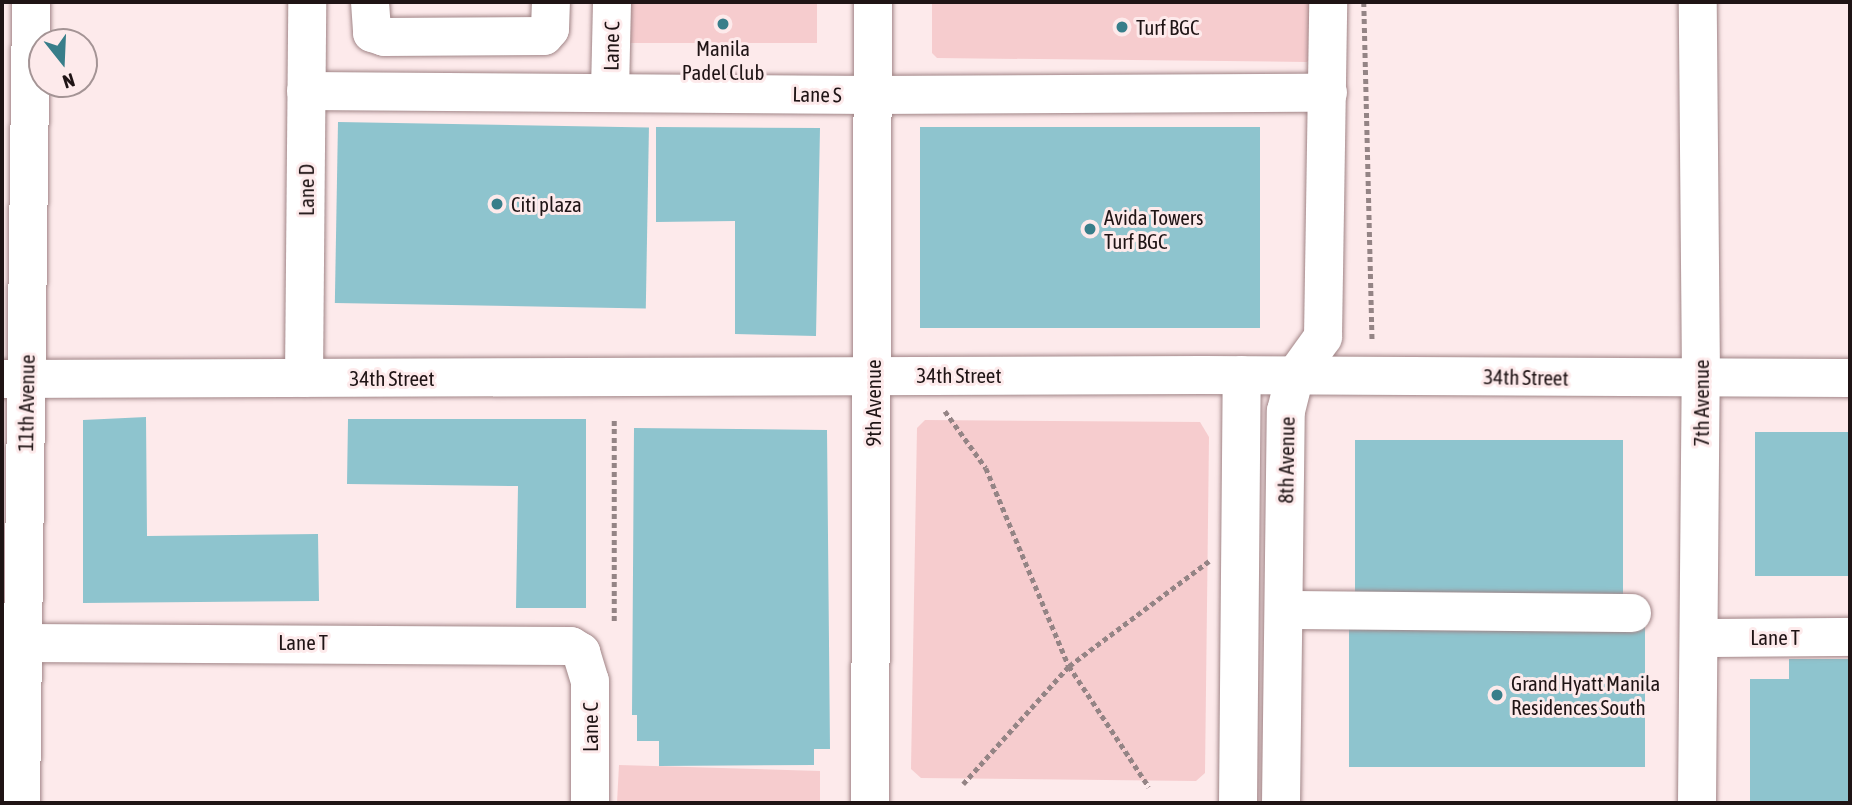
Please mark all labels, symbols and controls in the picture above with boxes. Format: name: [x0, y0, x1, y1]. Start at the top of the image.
place label: Turf BGC: [1136, 14, 1200, 40]
marker: Manila Padel Club: [715, 16, 731, 32]
marker: Turf BGC: [1114, 19, 1130, 35]
street label: Lane C: [598, 21, 624, 71]
north arrow: [28, 28, 98, 98]
place label: Manila Padel Club: [682, 35, 764, 85]
text: N: [60, 69, 78, 93]
street label: Lane S: [792, 81, 842, 107]
street label: Lane D: [293, 164, 319, 216]
place label: Citi plaza: [511, 191, 582, 217]
marker: Citi plaza: [489, 196, 505, 212]
place label: Avida Towers Turf BGC: [1104, 204, 1203, 254]
marker: Avida Towers Turf BGC: [1082, 221, 1098, 237]
street label: 11th Avenue: [13, 354, 39, 452]
street label: 9th Avenue: [860, 359, 886, 447]
street label: 7th Avenue: [1688, 359, 1714, 447]
street label: 34th Street: [917, 362, 1001, 388]
street label: 34th Street: [1483, 364, 1569, 390]
street label: 34th Street: [350, 365, 434, 391]
street label: 8th Avenue: [1273, 416, 1299, 504]
street label: Lane T: [1750, 624, 1800, 650]
street label: Lane T: [278, 629, 328, 655]
place label: Grand Hyatt Manila Residences South: [1511, 670, 1660, 720]
marker: Grand Hyatt Manila Residences South: [1489, 687, 1505, 703]
street label: Lane C: [577, 702, 603, 752]

